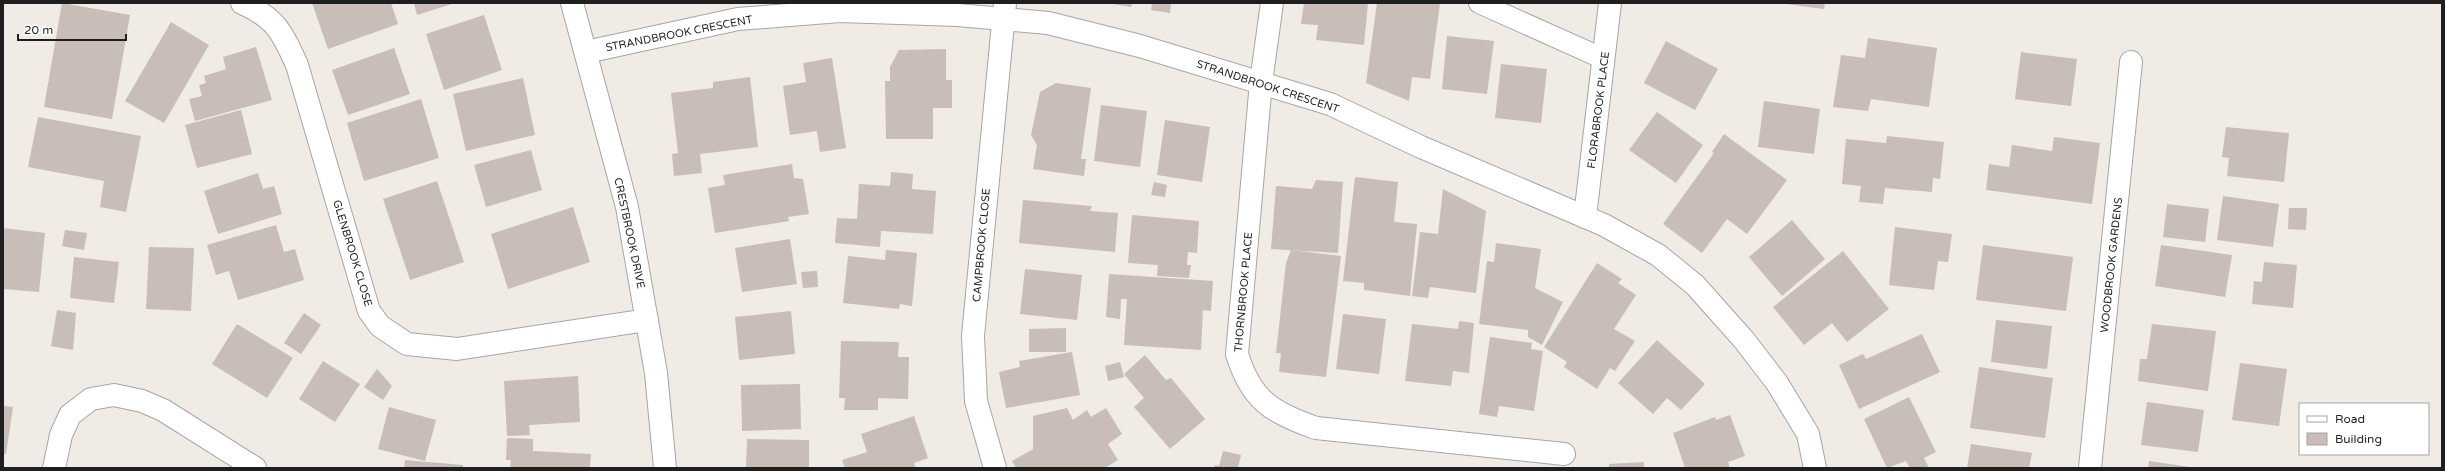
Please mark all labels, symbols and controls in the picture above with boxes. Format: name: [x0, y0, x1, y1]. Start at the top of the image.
street label: STRANDBROOK CRESCENT: [605, 13, 754, 54]
scale bar: [18, 16, 126, 42]
text: 20 m: [24, 23, 53, 37]
street label: FLORABROOK PLACE: [1585, 51, 1612, 169]
street label: STRANDBROOK CRESCENT: [1195, 57, 1341, 116]
street label: CRESTBROOK DRIVE: [611, 176, 648, 290]
street label: CAMPBROOK CLOSE: [970, 188, 993, 302]
street label: WOODBROOK GARDENS: [2098, 197, 2125, 333]
street label: GLENBROOK CLOSE: [330, 198, 375, 308]
street label: THORNBROOK PLACE: [1232, 232, 1255, 353]
legend: [2299, 403, 2429, 455]
text: Road: [2335, 412, 2365, 426]
text: Building: [2335, 432, 2382, 446]

